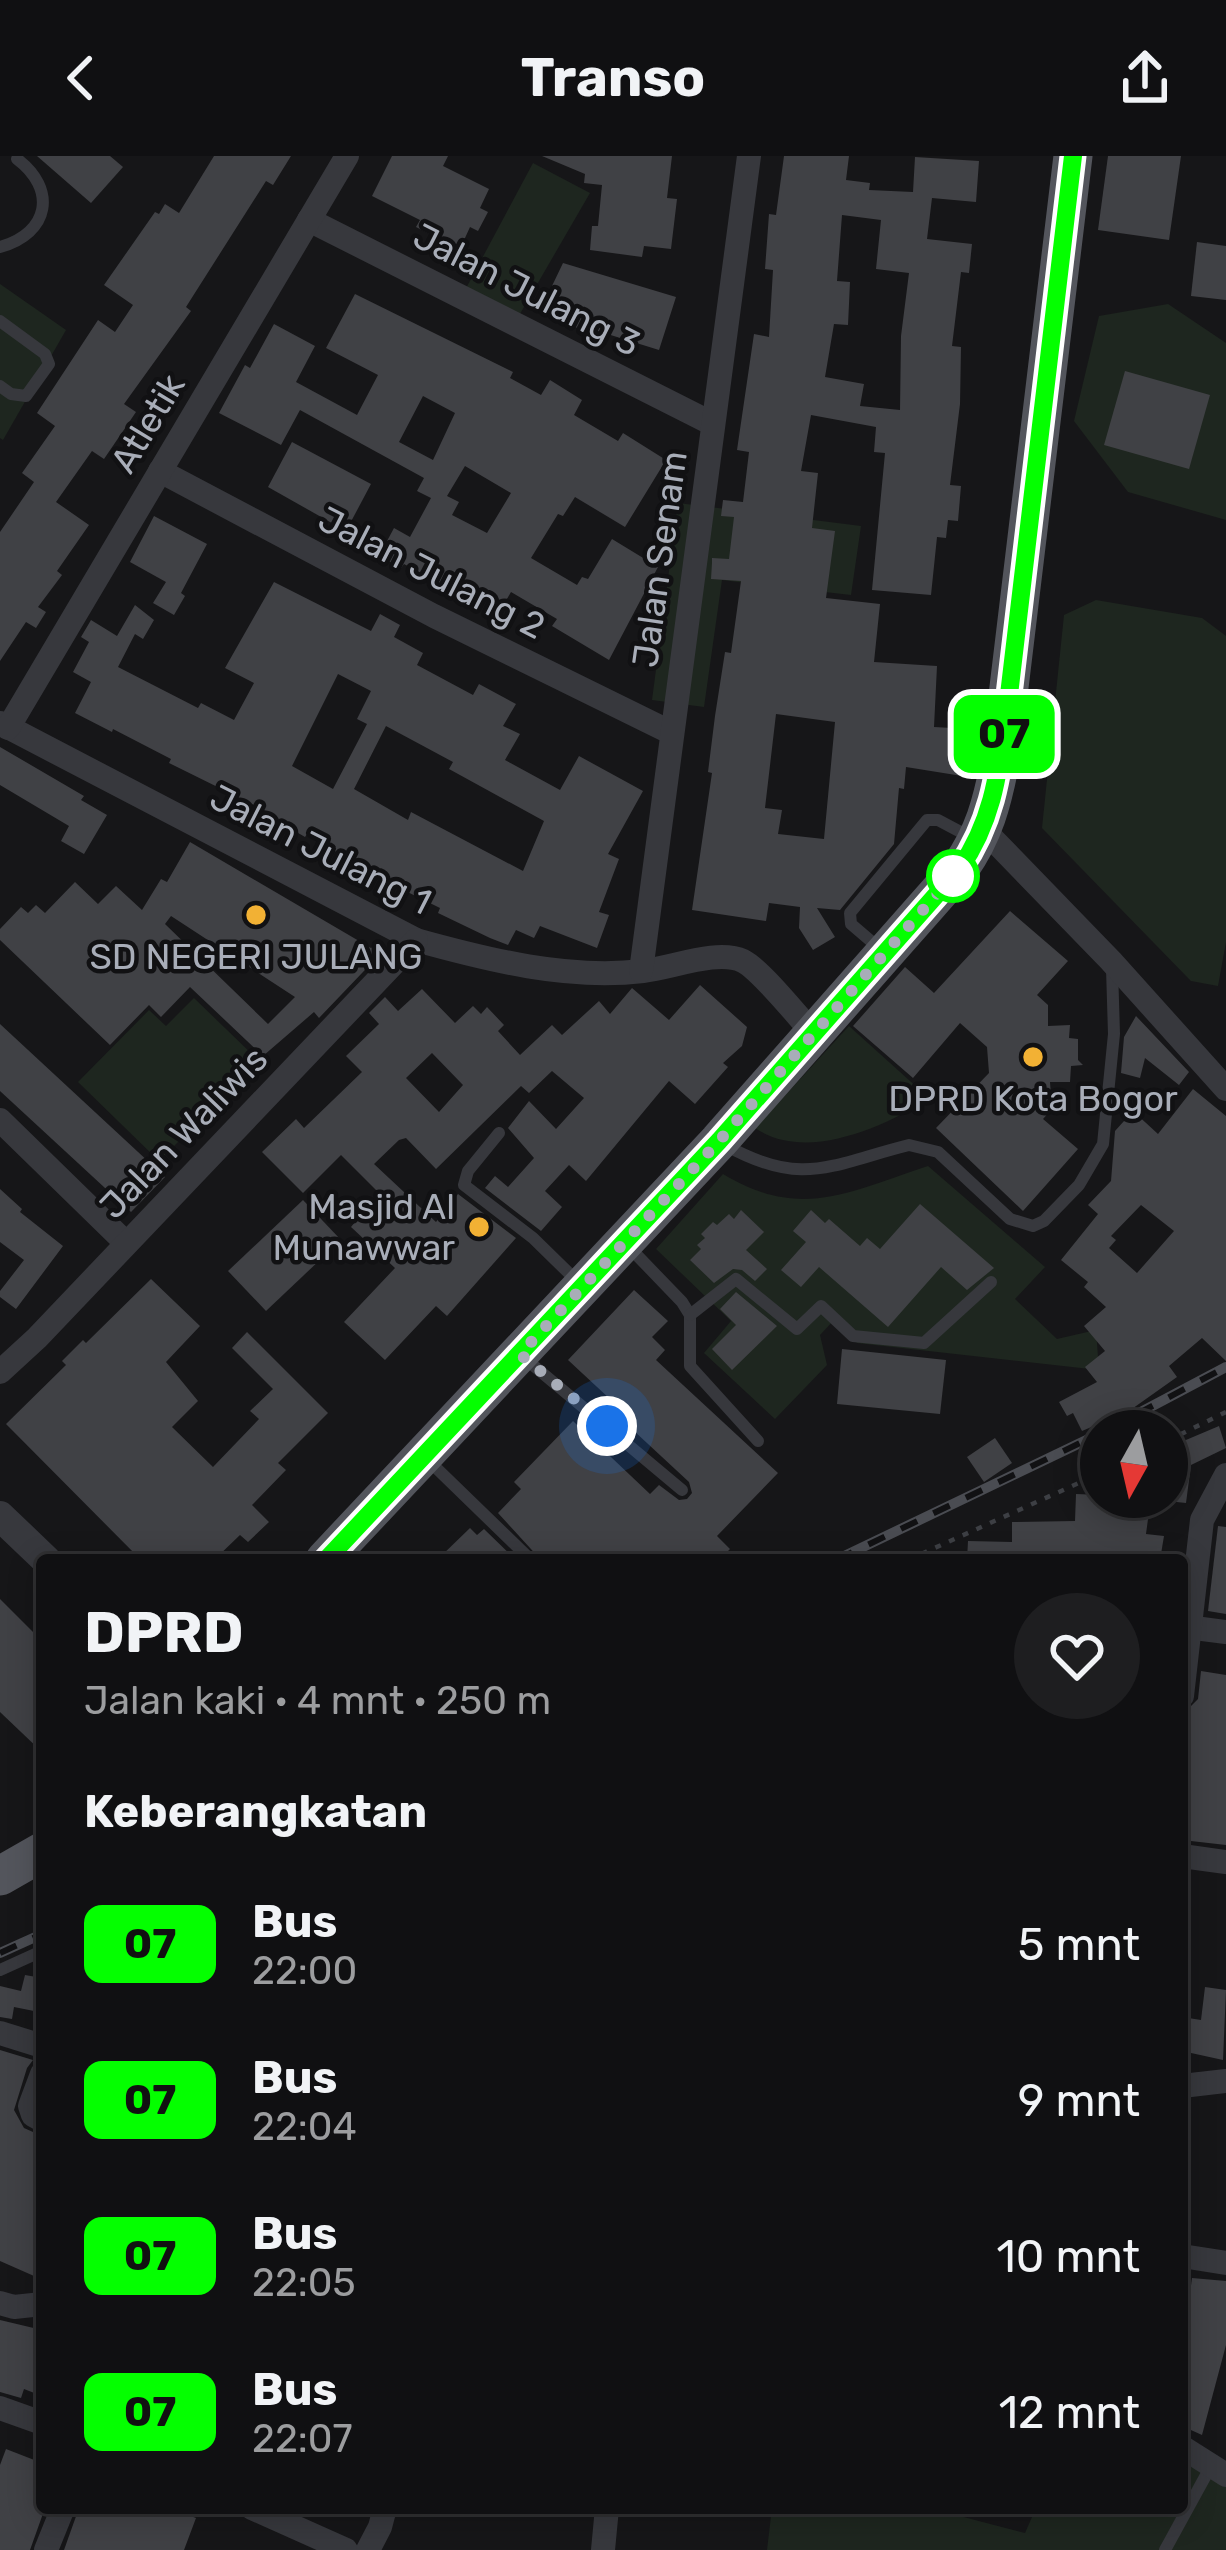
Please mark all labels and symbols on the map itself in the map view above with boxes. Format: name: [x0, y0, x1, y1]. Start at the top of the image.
street label: Jalan Julang 3: [406, 214, 647, 365]
street label: Atletik: [101, 366, 194, 480]
street label: Jalan Senam: [623, 448, 696, 670]
street label: Jalan Julang 2: [312, 497, 552, 648]
line badge: 07: [950, 695, 1058, 773]
street label: Jalan Julang 1: [203, 775, 438, 924]
unlabelled marker: [928, 851, 978, 901]
marker: SD NEGERI JULANG: [243, 902, 269, 928]
place label: SD NEGERI JULANG: [89, 935, 423, 978]
street label: Jalan Waliwis: [91, 1037, 276, 1227]
marker: DPRD Kota Bogor: [1020, 1044, 1046, 1070]
place label: DPRD Kota Bogor: [888, 1077, 1178, 1120]
place label: Masjid Al Munawwar: [272, 1185, 455, 1269]
marker: Masjid Al Munawwar: [466, 1214, 492, 1240]
your location: [577, 1396, 637, 1456]
north arrow: [1080, 1410, 1188, 1518]

